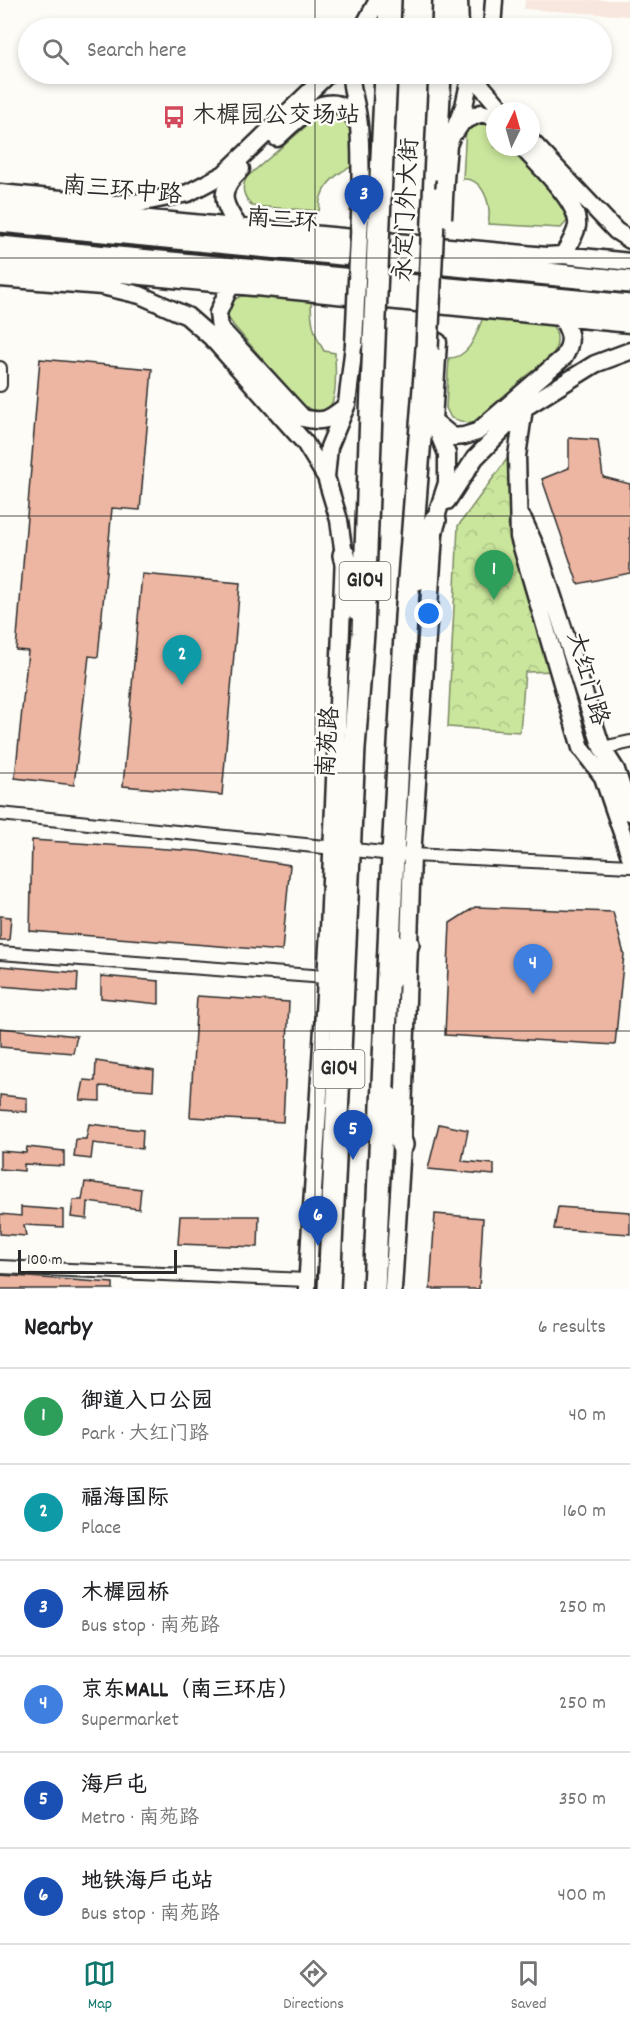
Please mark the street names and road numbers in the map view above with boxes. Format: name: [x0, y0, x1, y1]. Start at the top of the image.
street label: 永定门外大街: [387, 137, 429, 283]
street label: 南三环中路: [61, 170, 183, 214]
street label: 南三环: [245, 202, 319, 242]
road number: G104: [340, 562, 391, 600]
street label: 大红门路: [556, 628, 616, 730]
street label: 南苑路: [311, 705, 349, 779]
road number: G104: [314, 1050, 364, 1088]

